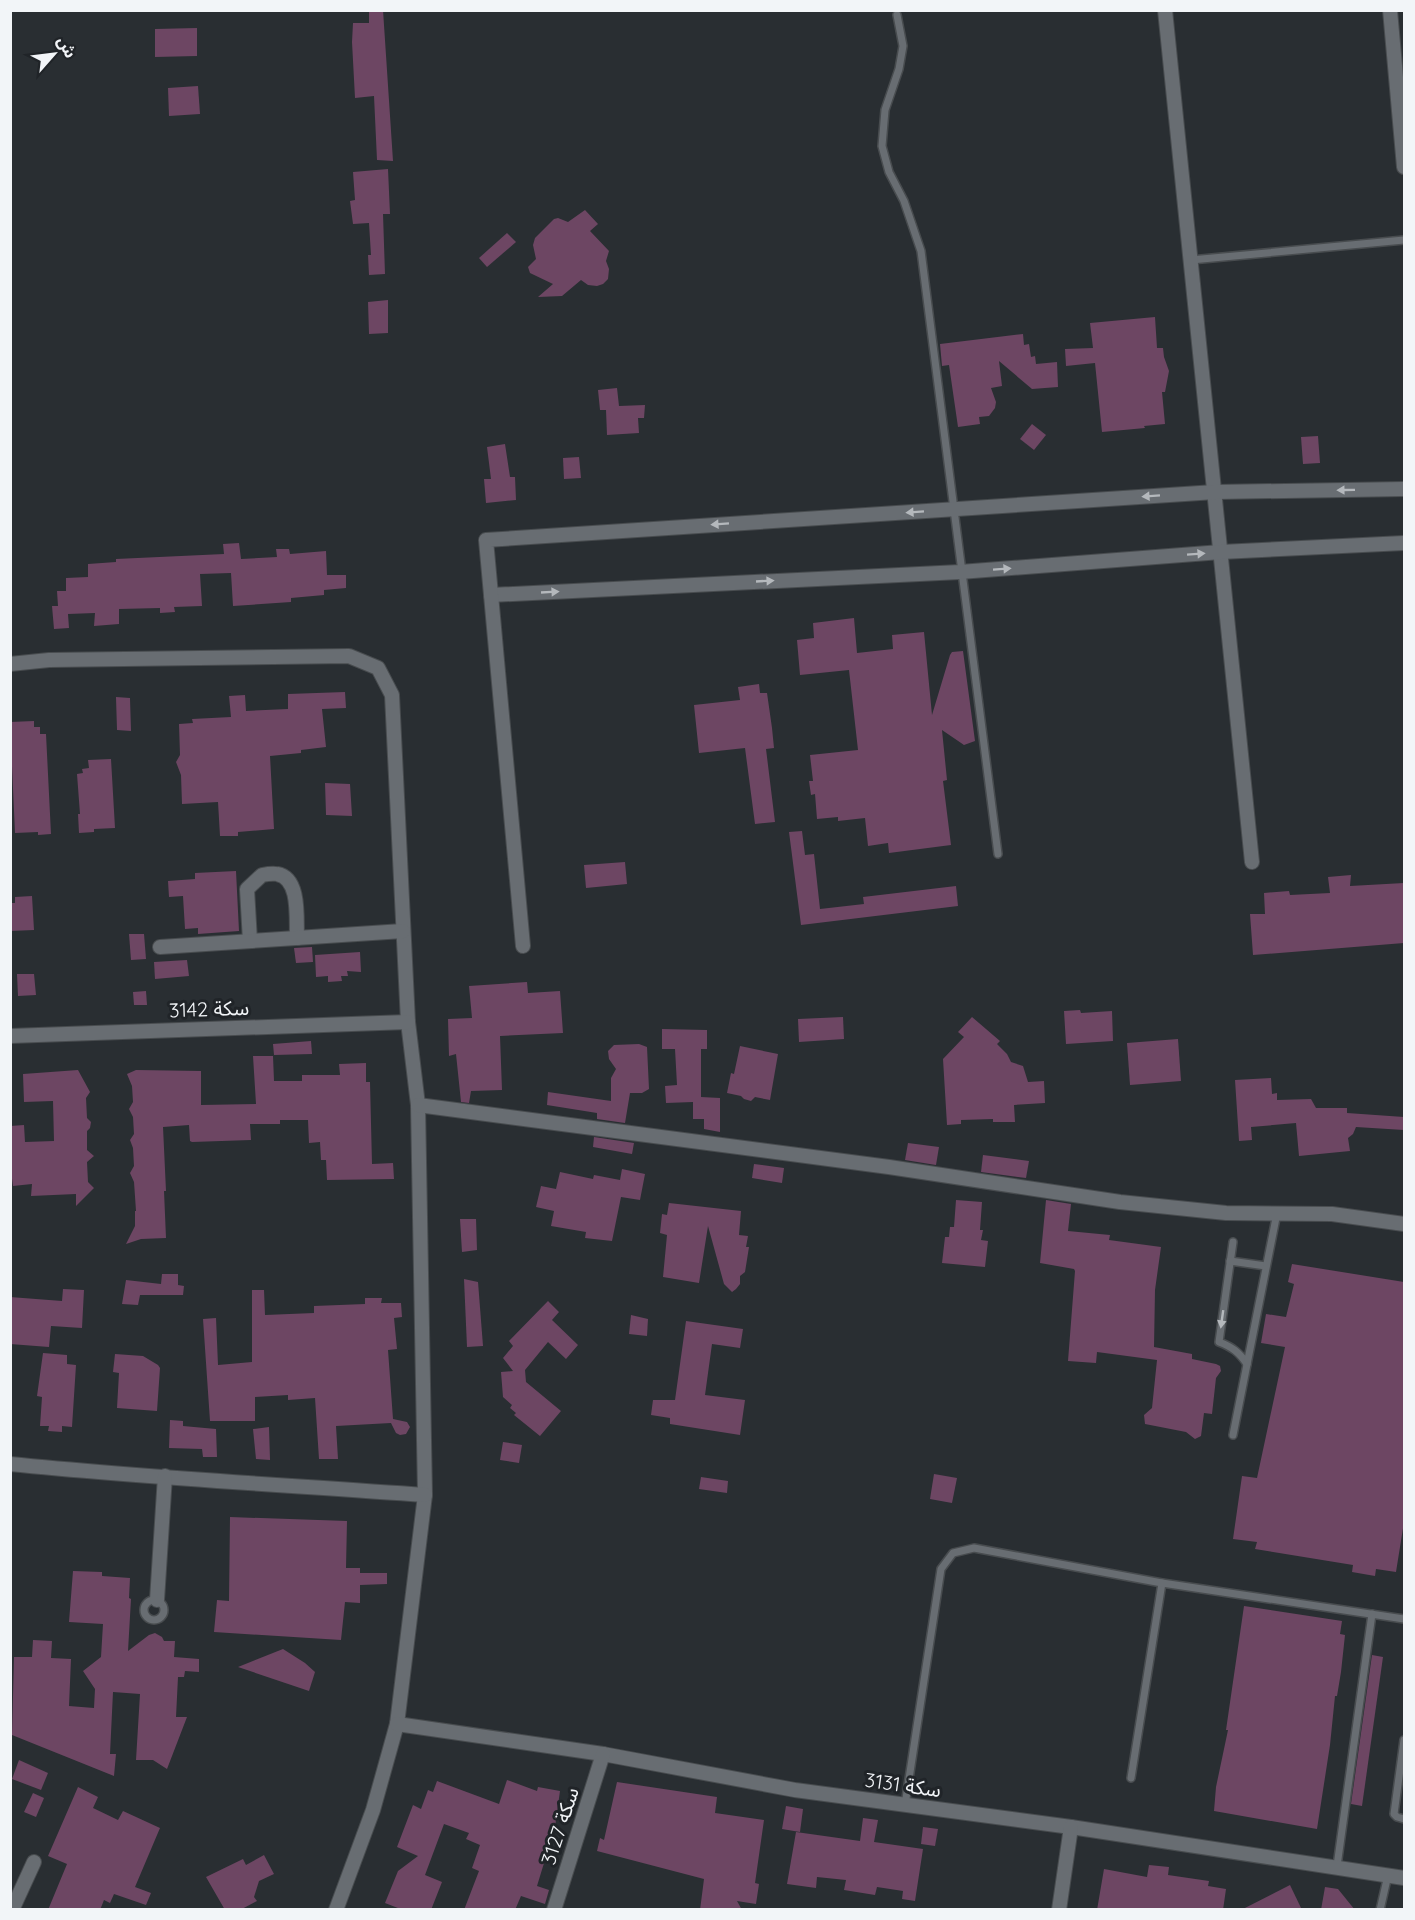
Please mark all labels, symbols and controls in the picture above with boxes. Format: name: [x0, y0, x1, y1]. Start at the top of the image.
north arrow: [24, 24, 84, 84]
text: ش: [53, 33, 81, 61]
one-way arrow: [1337, 485, 1356, 495]
one-way arrow: [1142, 491, 1161, 501]
one-way arrow: [905, 507, 924, 516]
one-way arrow: [711, 520, 730, 529]
one-way arrow: [1187, 549, 1206, 559]
one-way arrow: [992, 564, 1011, 573]
one-way arrow: [756, 577, 775, 586]
one-way arrow: [540, 587, 559, 596]
street label: سكة 3142: [168, 995, 250, 1022]
one-way arrow: [1218, 1309, 1227, 1328]
street label: سكة 3131: [863, 1767, 943, 1802]
street label: سكة 3127: [535, 1784, 584, 1868]

